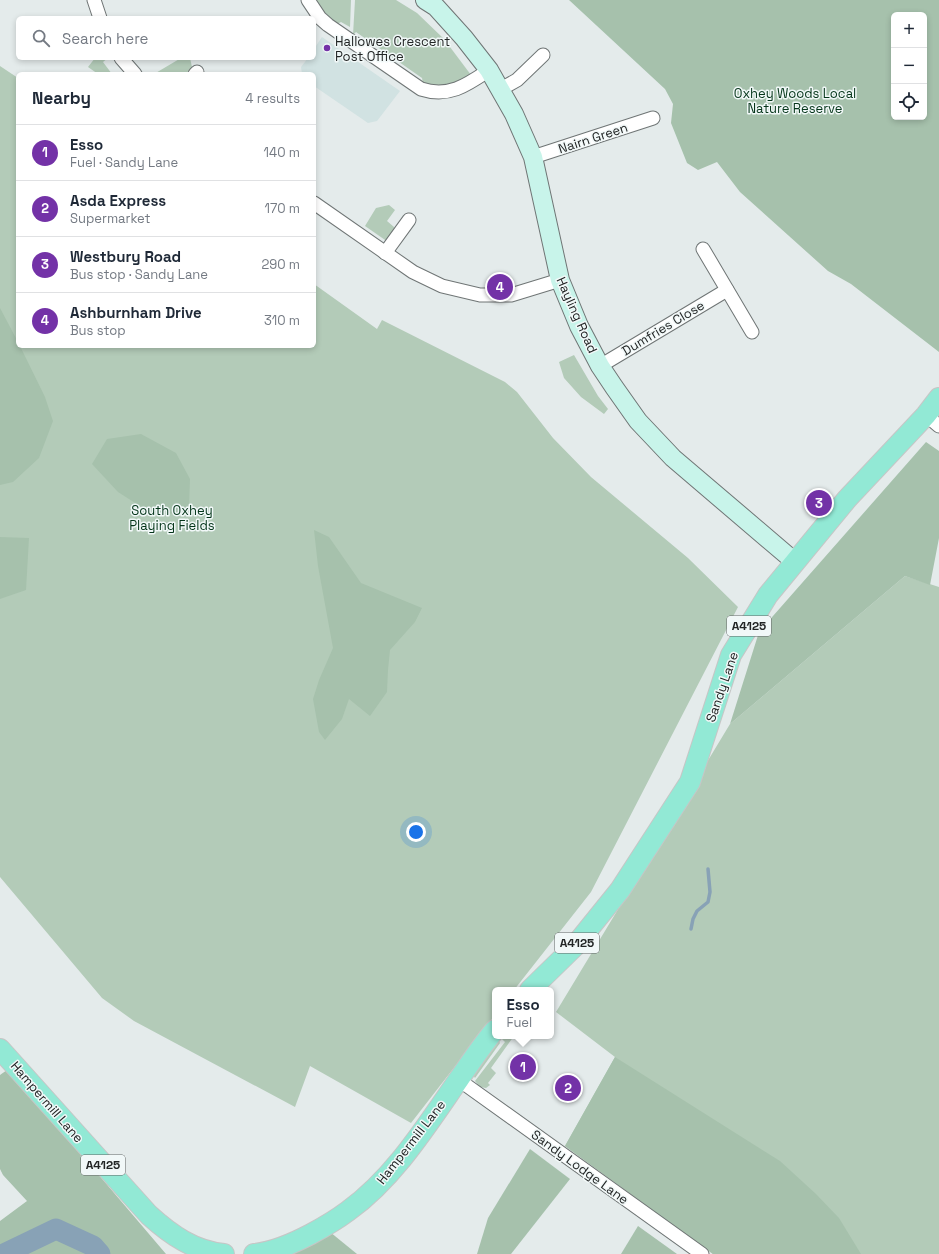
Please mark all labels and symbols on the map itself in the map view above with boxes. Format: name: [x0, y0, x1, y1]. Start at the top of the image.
place label: Hallowes Crescent Post Office: [335, 33, 450, 65]
marker: Hallowes Crescent Post Office: [322, 43, 332, 53]
park label: Oxhey Woods Local Nature Reserve: [734, 85, 856, 117]
street label: Nairn Green: [556, 119, 630, 157]
pin: 4: [487, 272, 513, 302]
street label: Hayling Road: [553, 274, 601, 356]
street label: Dumfries Close: [619, 297, 707, 359]
pin: 3: [806, 488, 832, 518]
park label: South Oxhey Playing Fields: [129, 502, 215, 534]
road number: A4125: [727, 616, 771, 636]
street label: Sandy Lane: [702, 650, 742, 724]
your location: [406, 822, 426, 842]
road number: A4125: [555, 933, 599, 953]
pin: 1: [510, 1052, 536, 1082]
street label: Hampermill Lane: [7, 1058, 87, 1146]
pin: 2: [555, 1073, 581, 1103]
street label: Hampermill Lane: [373, 1096, 449, 1188]
street label: Sandy Lodge Lane: [528, 1126, 632, 1208]
road number: A4125: [81, 1155, 125, 1175]

